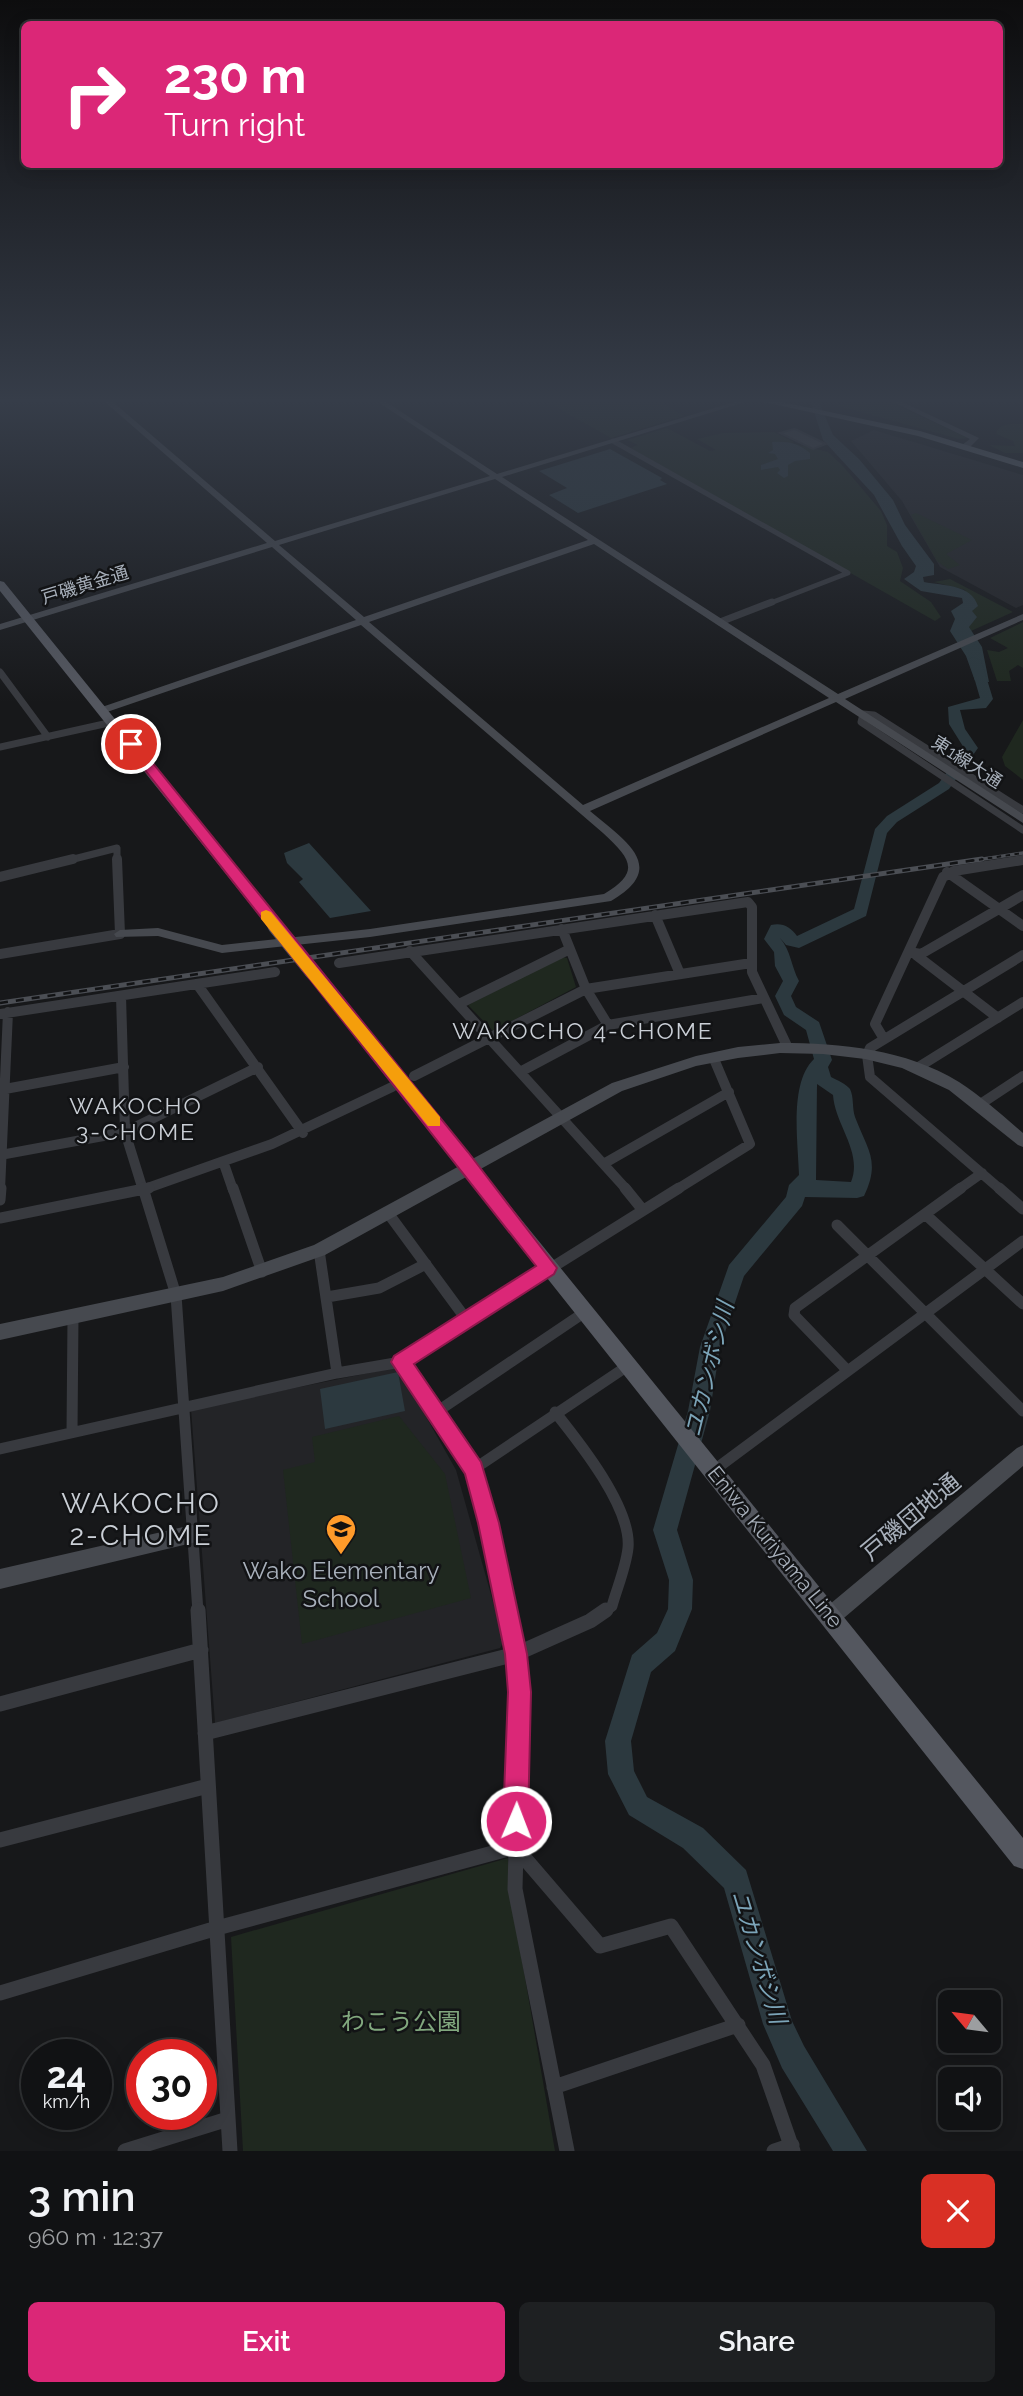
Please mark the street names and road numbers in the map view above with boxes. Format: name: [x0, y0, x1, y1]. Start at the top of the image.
street label: 戸磯黄金通: [39, 561, 131, 608]
street label: 東1線大通: [928, 731, 1006, 792]
street label: Eniwa Kuriyama Line: [703, 1461, 848, 1633]
street label: 戸磯団地通: [855, 1467, 966, 1566]

